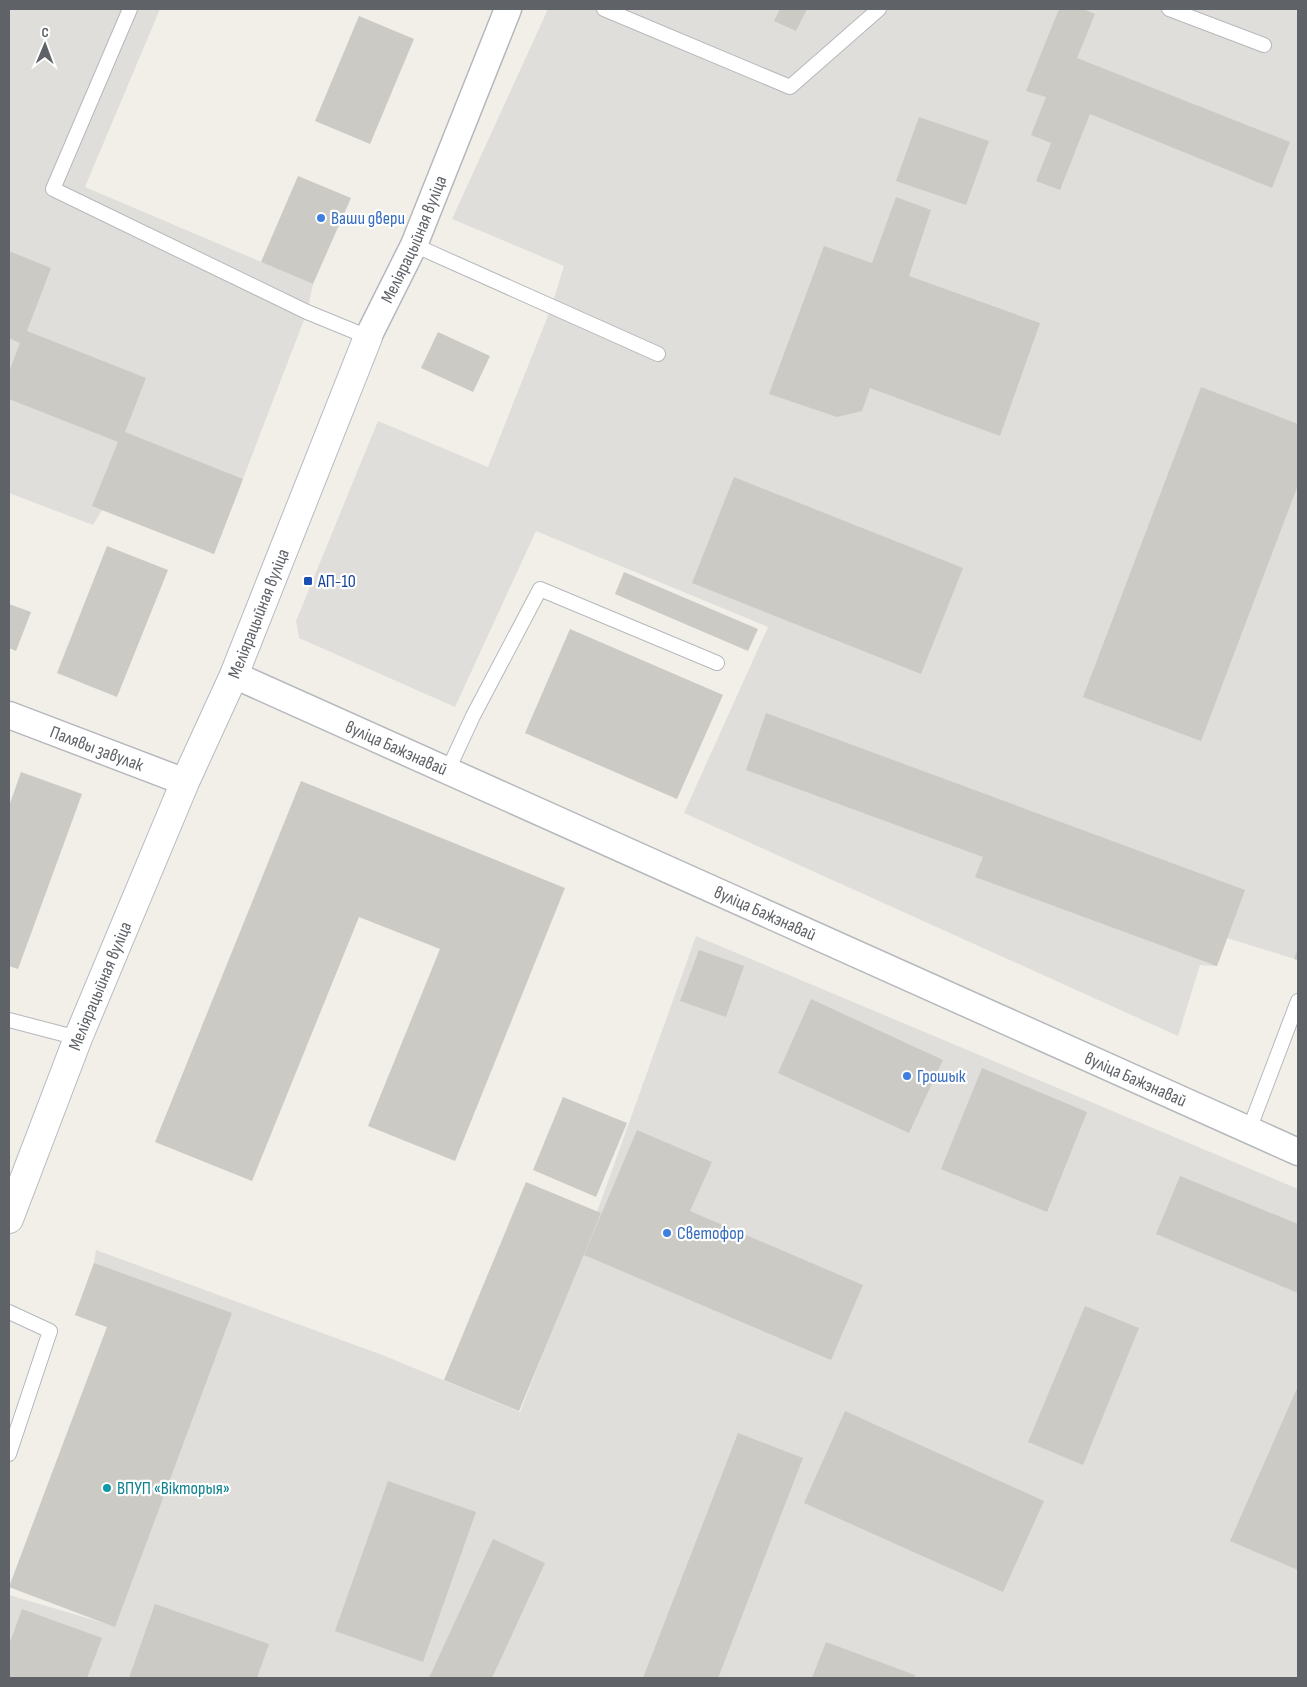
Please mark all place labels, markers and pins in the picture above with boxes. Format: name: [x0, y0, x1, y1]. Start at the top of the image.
place label: Ваши двери: [331, 208, 405, 229]
marker: Ваши двери: [315, 212, 327, 224]
place label: АП-10: [317, 571, 356, 592]
marker: АП-10: [302, 575, 314, 587]
place label: Грошык: [917, 1066, 966, 1087]
marker: Грошык: [901, 1070, 913, 1082]
place label: Светофор: [677, 1223, 744, 1244]
marker: Светофор: [661, 1227, 673, 1239]
place label: ВПУП «Вікторыя»: [117, 1478, 230, 1499]
marker: ВПУП «Вікторыя»: [101, 1482, 113, 1494]

